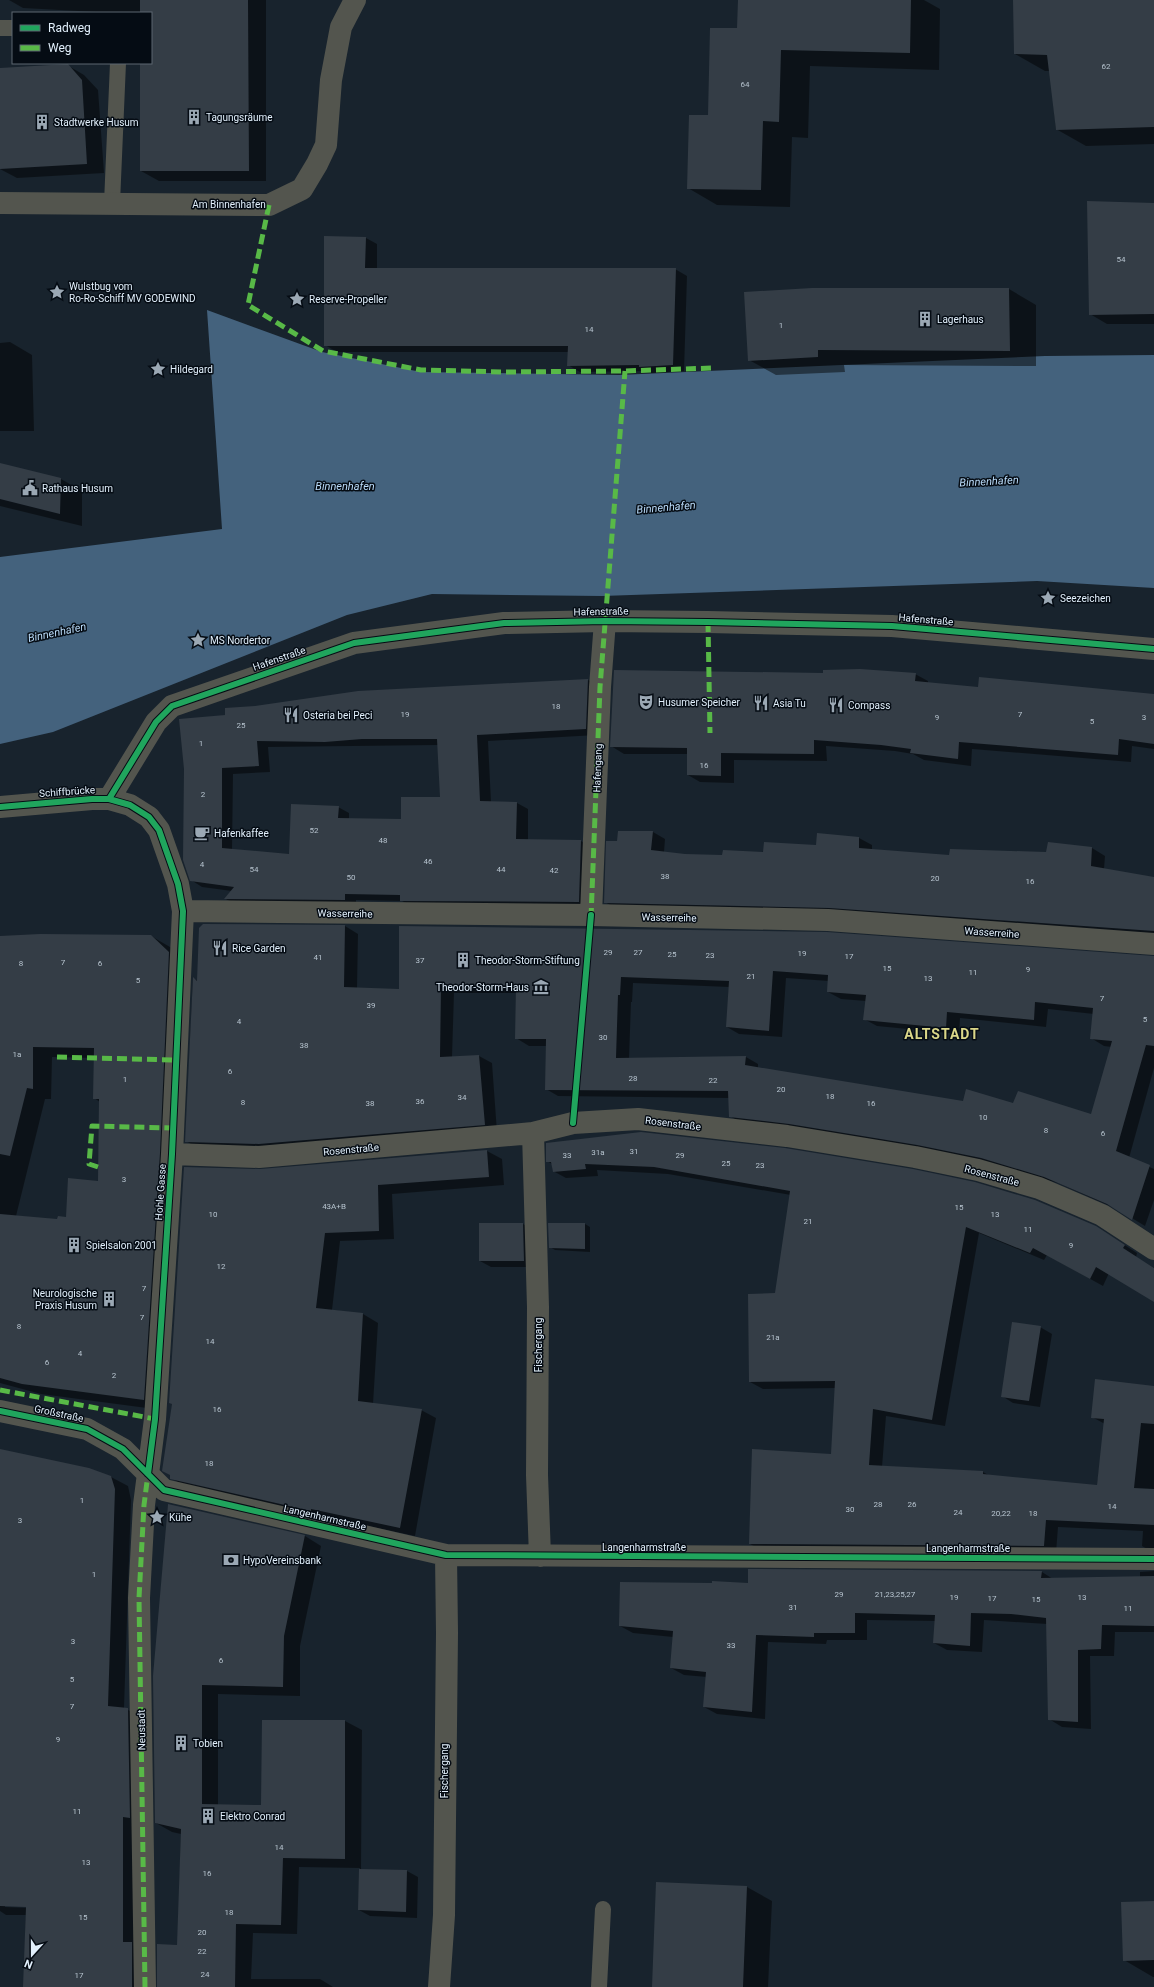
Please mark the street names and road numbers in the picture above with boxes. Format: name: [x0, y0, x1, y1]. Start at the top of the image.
street label: Am Binnenhafen: [192, 199, 266, 210]
street label: Hafenstraße: [573, 606, 629, 617]
street label: Hafenstraße: [898, 612, 954, 627]
street label: Hafenstraße: [251, 644, 307, 673]
street label: Hafengang: [591, 743, 604, 793]
street label: Schiffbrücke: [39, 784, 95, 799]
street label: Wasserreihe: [317, 908, 373, 919]
street label: Wasserreihe: [641, 912, 697, 923]
street label: Wasserreihe: [964, 925, 1020, 940]
street label: Rosenstraße: [644, 1115, 701, 1132]
street label: Rosenstraße: [323, 1142, 380, 1157]
street label: Rosenstraße: [963, 1163, 1020, 1188]
street label: Hohle Gasse: [153, 1164, 168, 1221]
street label: Fischergang: [533, 1318, 544, 1372]
street label: Großstraße: [33, 1403, 85, 1424]
street label: Langenharmstraße: [283, 1503, 367, 1532]
street label: Langenharmstraße: [602, 1542, 686, 1553]
street label: Langenharmstraße: [926, 1543, 1010, 1554]
street label: Neustadt: [136, 1710, 147, 1750]
street label: Fischergang: [439, 1744, 450, 1798]

